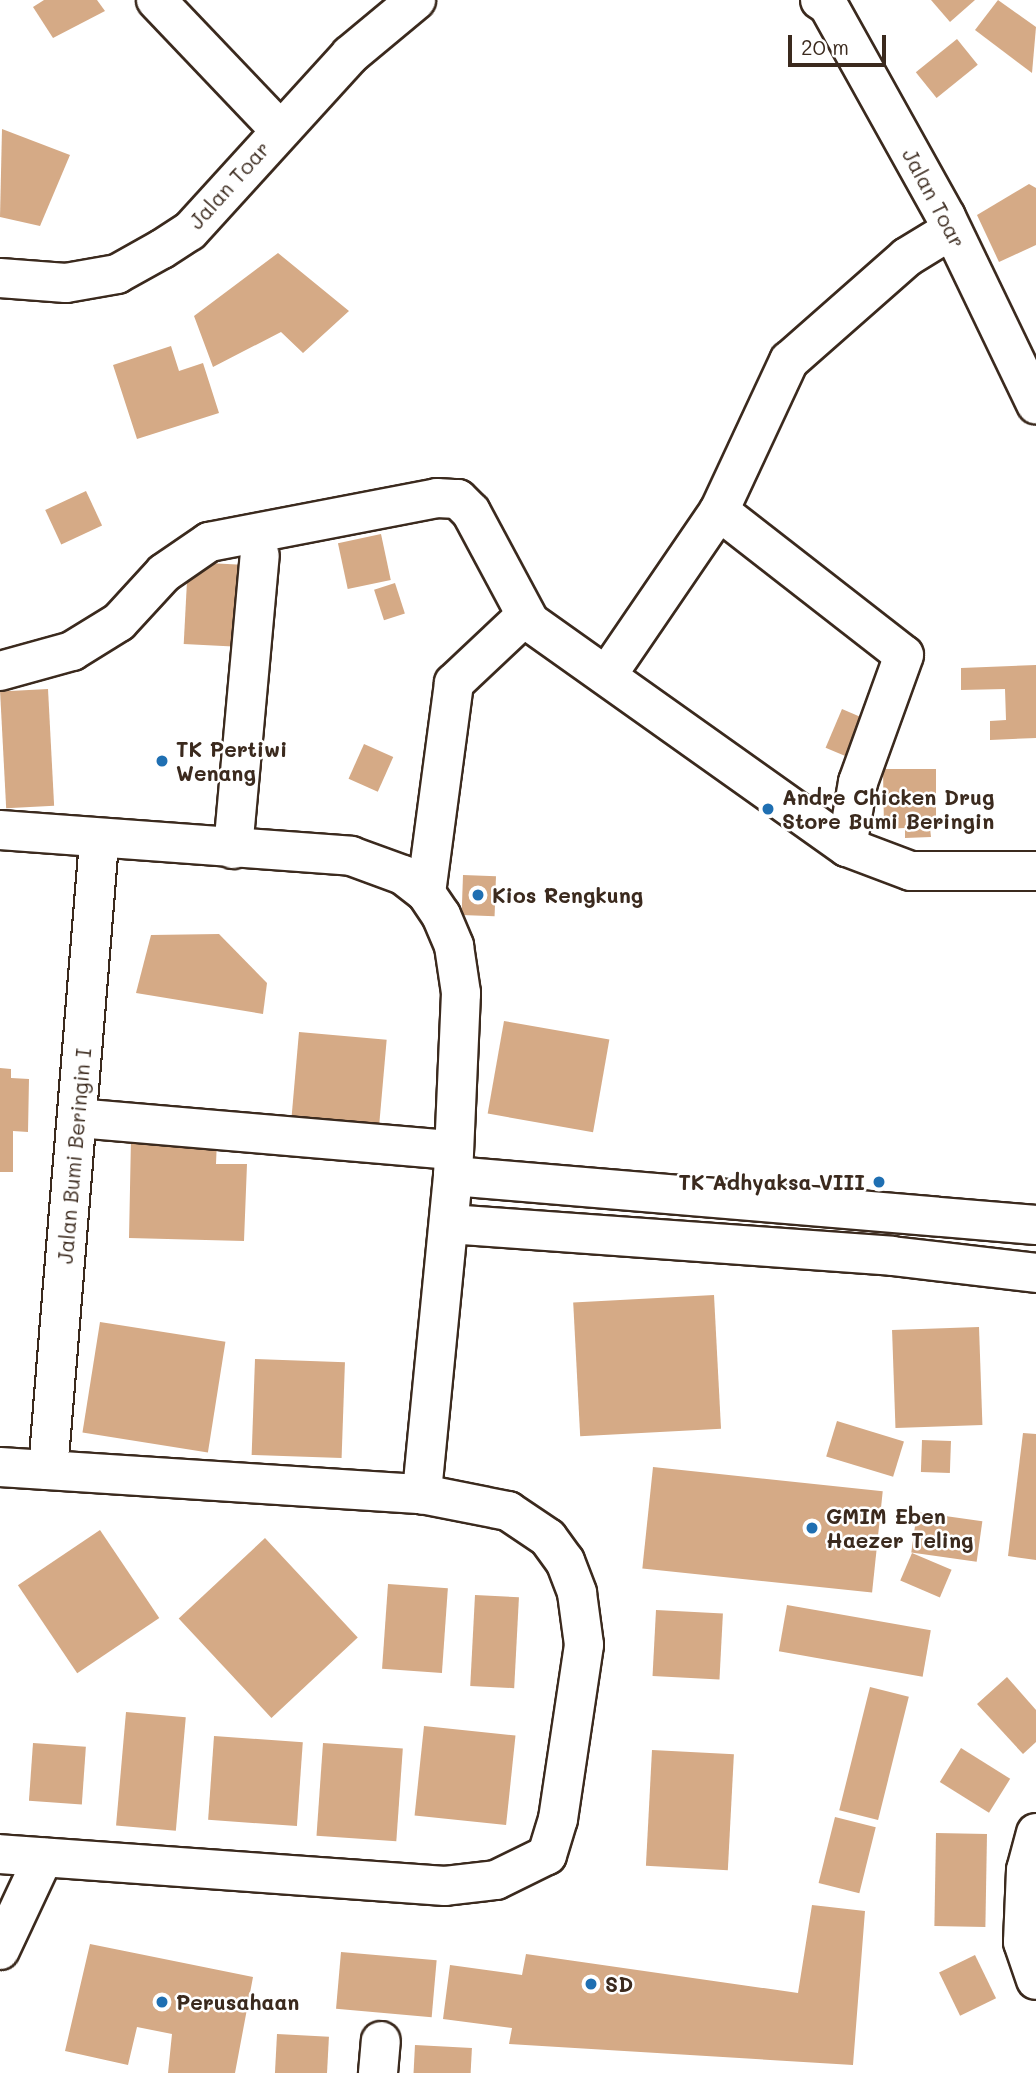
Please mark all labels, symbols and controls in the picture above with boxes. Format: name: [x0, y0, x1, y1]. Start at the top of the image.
scale bar: [791, 21, 889, 65]
text: 20 m: [801, 33, 849, 60]
street label: Jalan Toar: [183, 136, 275, 234]
street label: Jalan Toar: [897, 144, 971, 252]
place label: TK Pertiwi Wenang: [176, 736, 287, 786]
marker: TK Pertiwi Wenang: [154, 753, 170, 769]
place label: Andre Chicken Drug Store Bumi Beringin: [782, 784, 994, 834]
marker: Andre Chicken Drug Store Bumi Beringin: [760, 801, 776, 817]
place label: Kios Rengkung: [492, 882, 643, 908]
marker: Kios Rengkung: [470, 887, 486, 903]
street label: Jalan Bumi Beringin I: [52, 1047, 96, 1265]
place label: TK Adhyaksa VIII: [678, 1169, 865, 1195]
marker: TK Adhyaksa VIII: [871, 1174, 887, 1190]
place label: GMIM Eben Haezer Teling: [826, 1503, 973, 1553]
marker: GMIM Eben Haezer Teling: [804, 1520, 820, 1536]
place label: SD: [605, 1971, 633, 1997]
marker: SD: [583, 1976, 599, 1992]
place label: Perusahaan: [176, 1989, 299, 2015]
marker: Perusahaan: [154, 1994, 170, 2010]

